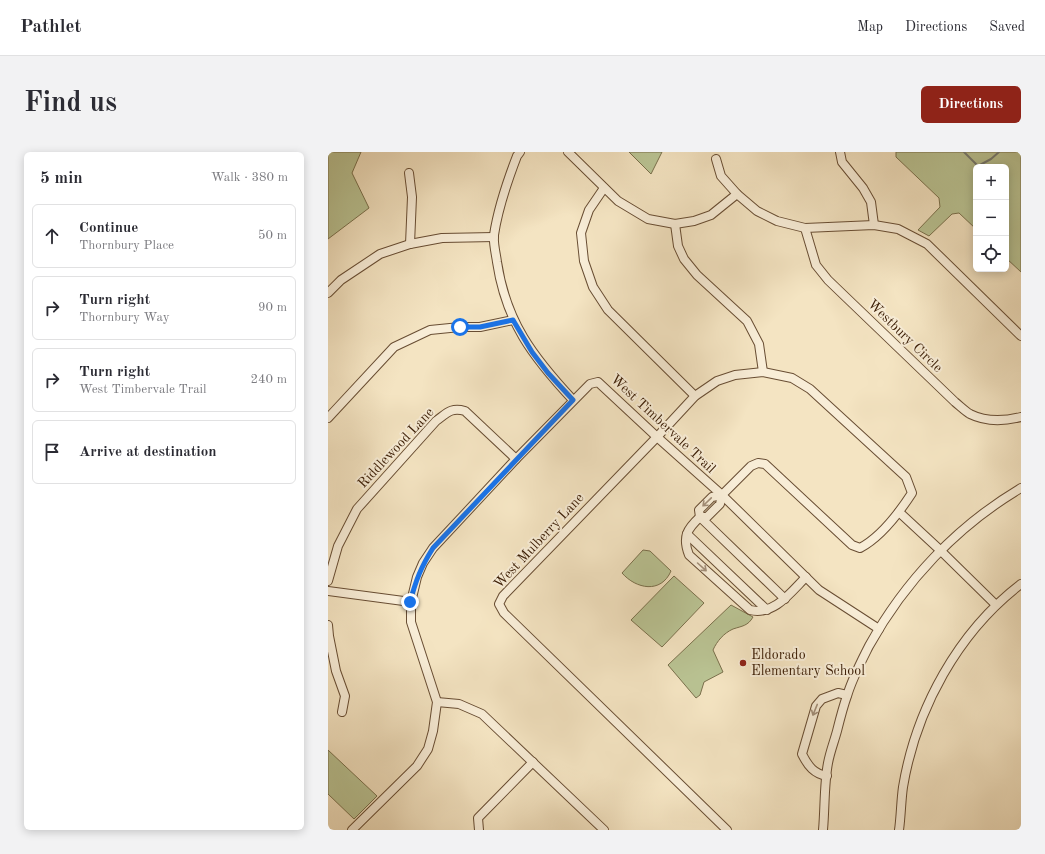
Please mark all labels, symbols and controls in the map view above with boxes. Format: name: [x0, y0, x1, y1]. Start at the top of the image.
text: Pathlet: [20, 18, 81, 37]
text: Map: [857, 20, 883, 34]
text: Directions: [905, 20, 967, 34]
text: Saved: [989, 20, 1025, 34]
button: Directions: [921, 86, 1021, 123]
text: Find us: [24, 90, 117, 118]
map controls: [973, 164, 1009, 272]
button: +: [973, 164, 1009, 200]
text: 5 min: [40, 170, 83, 187]
text: Walk · 380 m: [211, 171, 288, 184]
button: −: [973, 200, 1009, 236]
text: Continue: [79, 221, 138, 236]
icon: ahead: [41, 225, 63, 247]
text: 50 m: [258, 229, 287, 242]
button: locate: [973, 236, 1009, 272]
text: Thornbury Place: [79, 239, 174, 252]
text: Turn right: [79, 293, 150, 308]
icon: right: [41, 297, 63, 319]
street label: Westbury Circle: [865, 297, 945, 375]
text: 90 m: [258, 301, 287, 314]
text: Thornbury Way: [79, 311, 170, 324]
route start: [451, 318, 469, 336]
text: Turn right: [79, 365, 150, 380]
icon: right: [41, 369, 63, 391]
street label: West Timbervale Trail: [608, 372, 718, 476]
text: 240 m: [250, 373, 287, 386]
text: West Timbervale Trail: [79, 383, 207, 396]
street label: Riddlewood Lane: [355, 405, 437, 491]
icon: arrive: [41, 441, 63, 463]
text: Arrive at destination: [79, 445, 217, 460]
street label: West Mulberry Lane: [491, 491, 587, 591]
one-way arrow: [702, 498, 712, 507]
one-way arrow: [697, 562, 708, 571]
route end: [401, 593, 419, 611]
place label: Eldorado Elementary School: [751, 648, 865, 678]
marker: Eldorado Elementary School: [738, 658, 748, 668]
one-way arrow: [811, 704, 819, 716]

